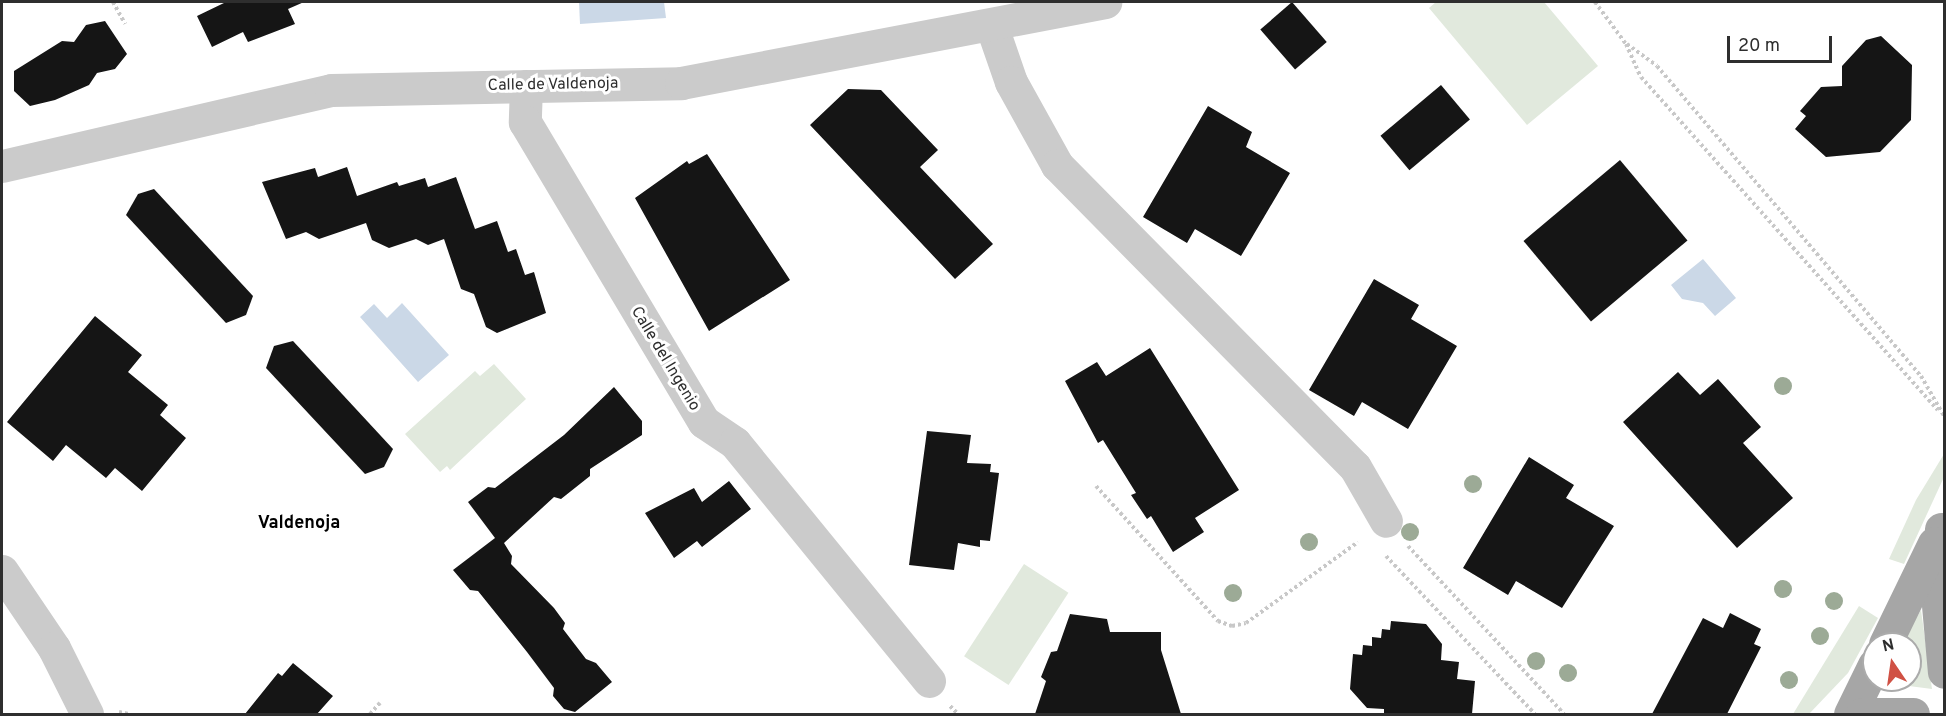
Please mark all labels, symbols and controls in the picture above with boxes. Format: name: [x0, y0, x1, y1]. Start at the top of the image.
scale bar: [1730, 24, 1835, 62]
text: 20 m: [1738, 35, 1780, 58]
street label: Calle de Valdenoja: [487, 74, 619, 96]
street label: Calle del Ingenio: [626, 303, 704, 415]
district label: Valdenoja: [258, 513, 340, 535]
north arrow: [1862, 632, 1922, 692]
text: N: [1881, 635, 1896, 657]

